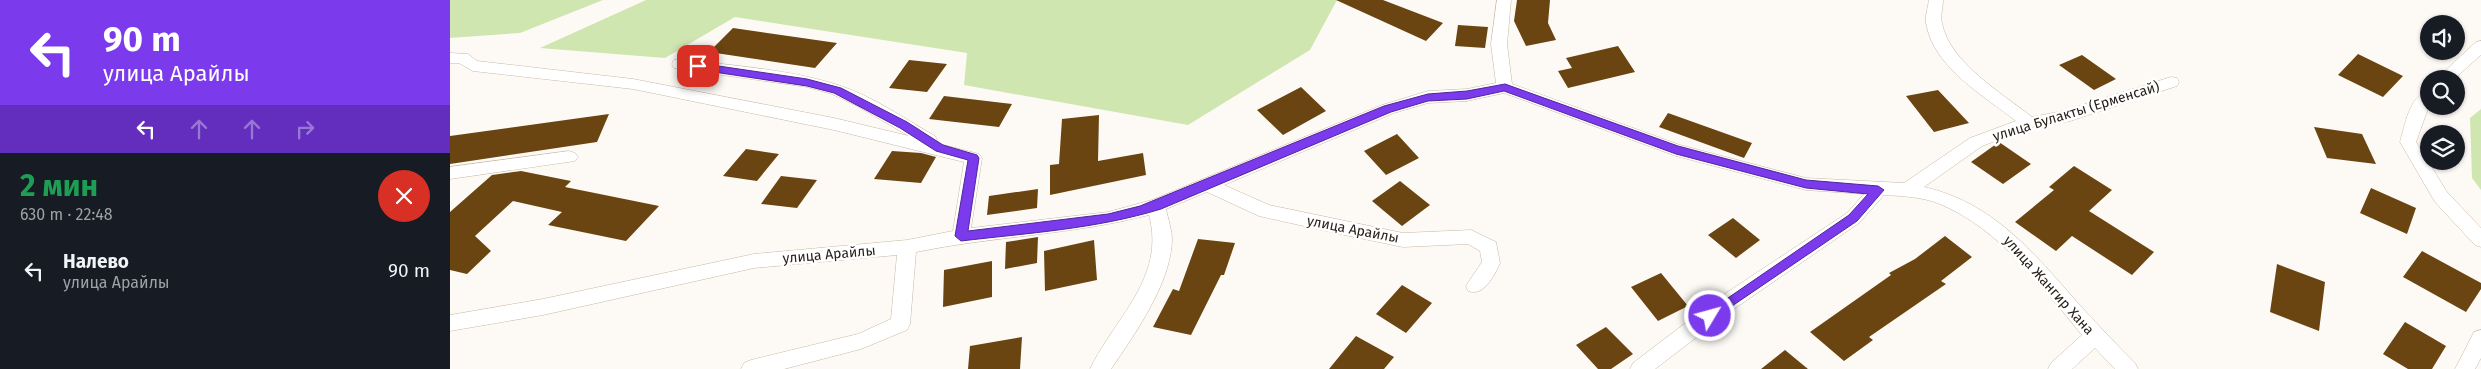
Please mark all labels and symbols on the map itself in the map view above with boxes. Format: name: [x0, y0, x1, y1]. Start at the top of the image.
pin: [677, 45, 719, 87]
street label: улица Булакты (Ерменсай): [1991, 78, 2162, 145]
street label: улица Арайлы: [1305, 212, 1400, 247]
street label: улица Жангир Хана: [2000, 232, 2098, 338]
street label: улица Арайлы: [782, 242, 876, 267]
position arrow: [1683, 289, 1735, 341]

